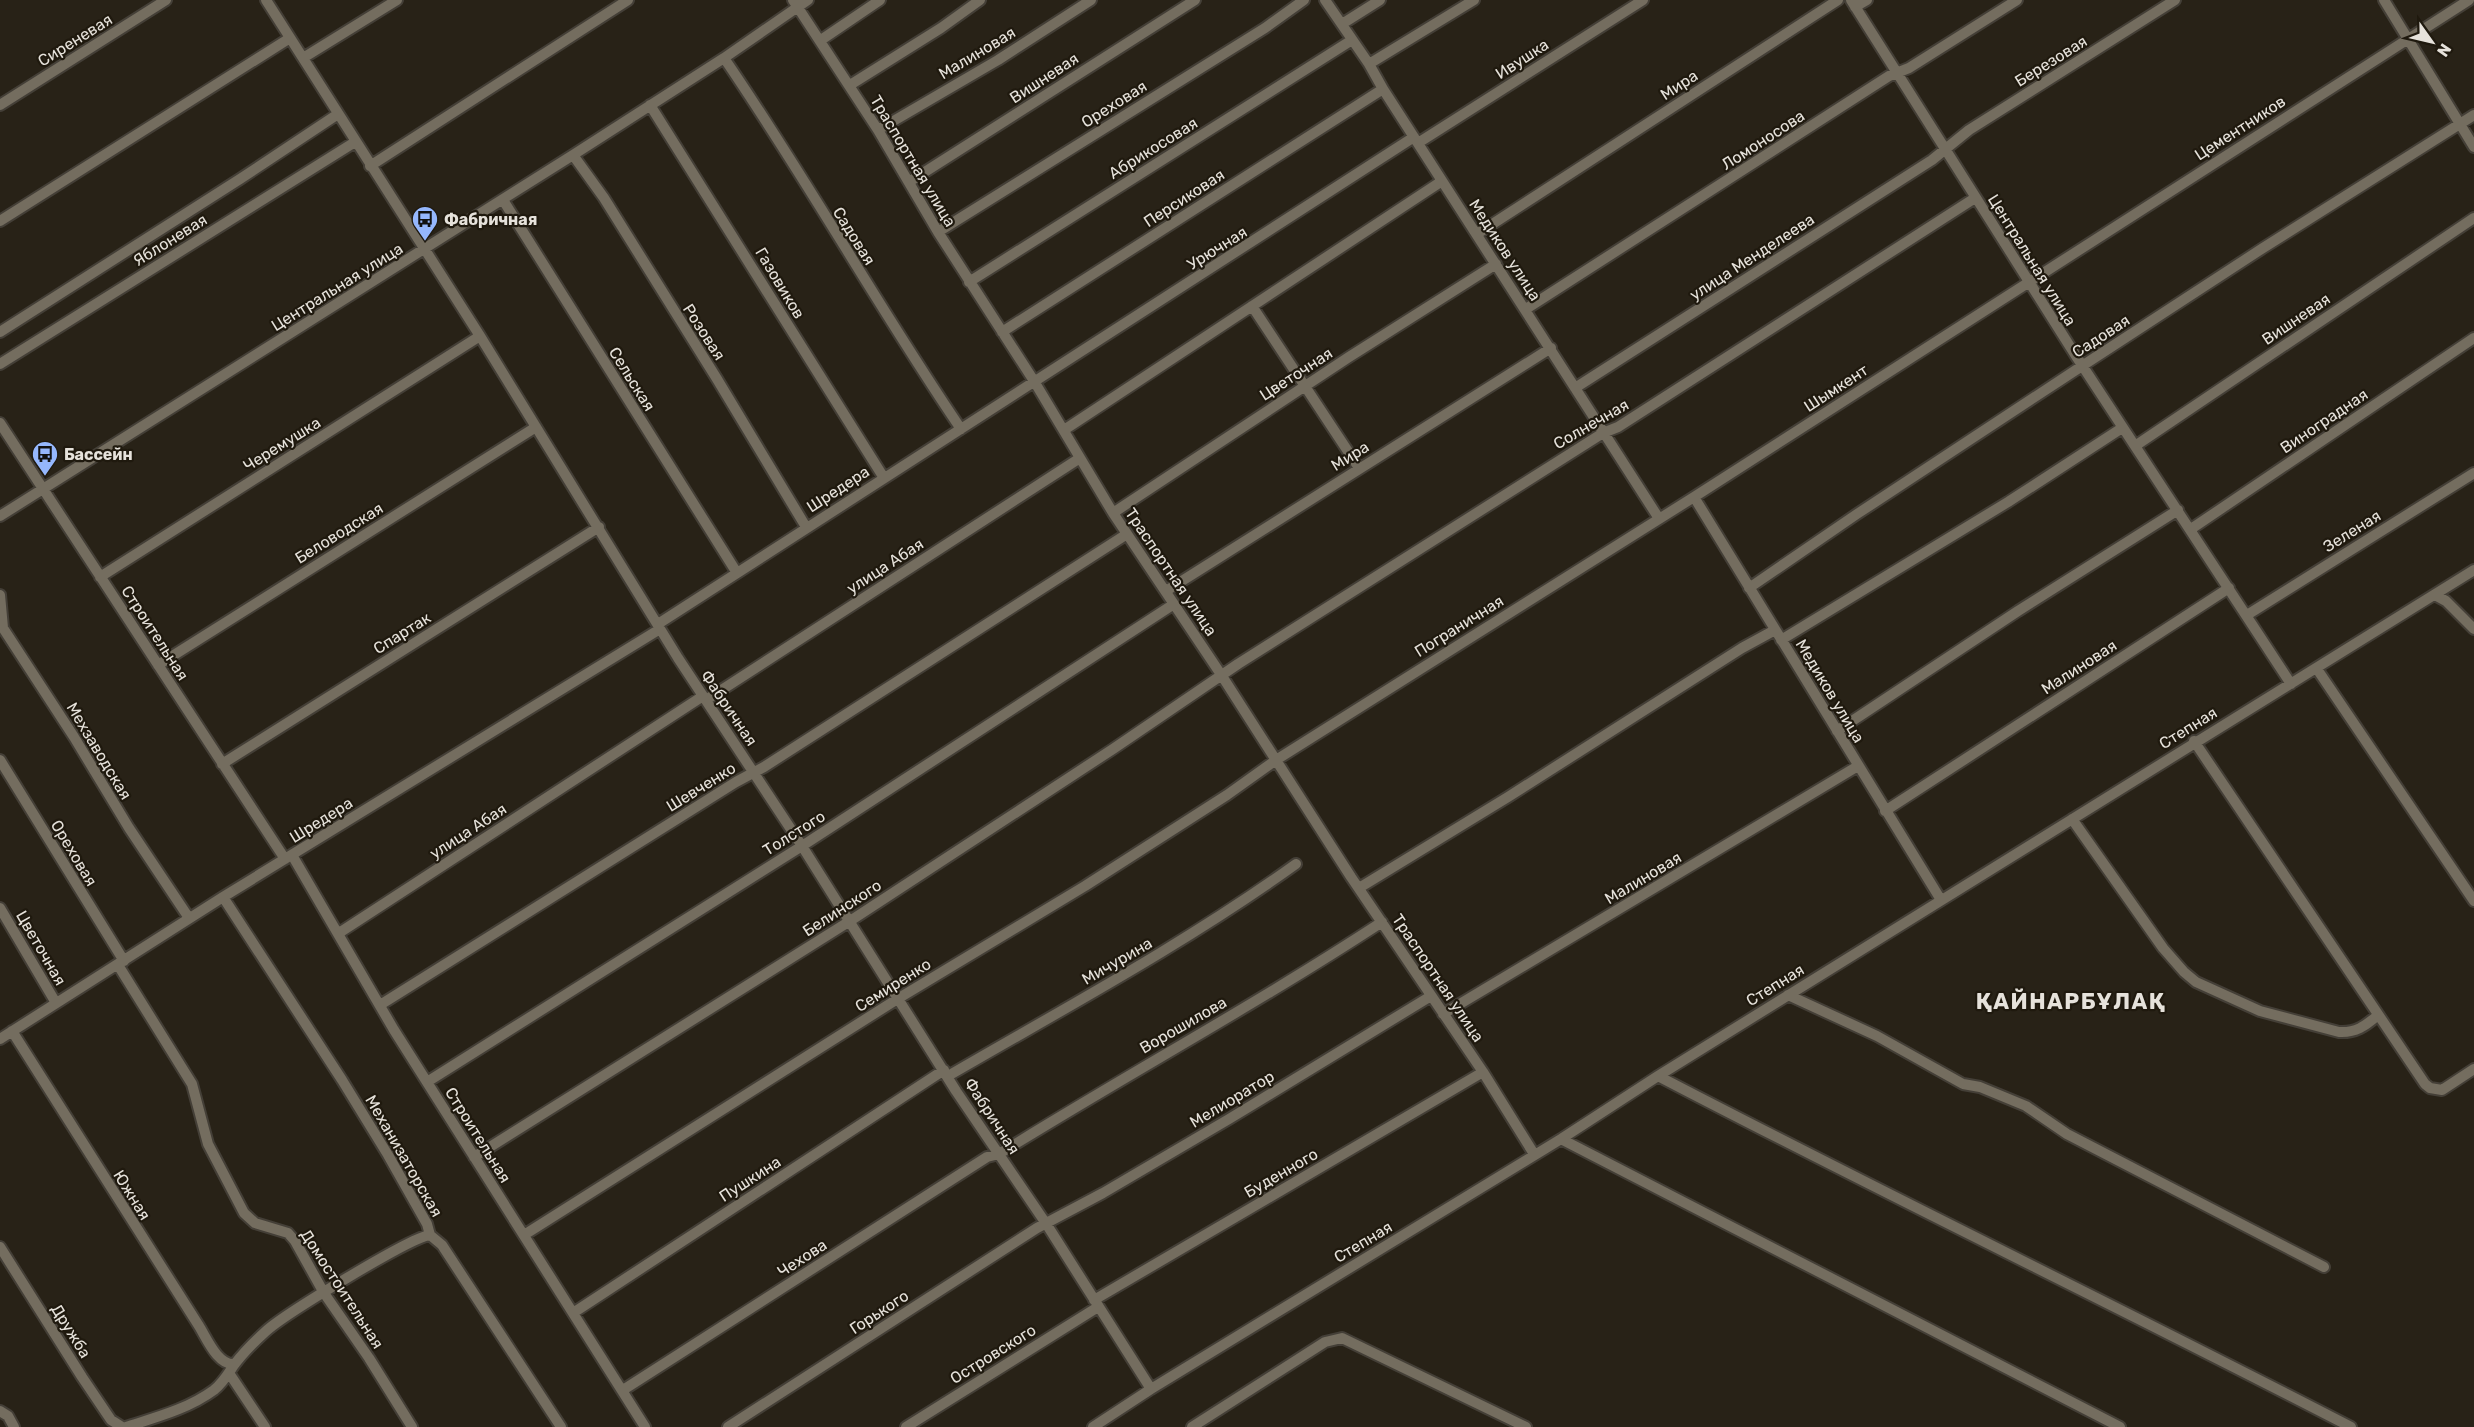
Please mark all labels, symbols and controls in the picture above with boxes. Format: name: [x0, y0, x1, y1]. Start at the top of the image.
street label: Сиреневая: [34, 10, 116, 70]
north arrow: [2402, 12, 2462, 72]
street label: Малиновая: [935, 23, 1019, 83]
street label: Березовая: [2011, 31, 2091, 91]
street label: Ивушка: [1492, 35, 1552, 83]
text: N: [2433, 40, 2455, 60]
street label: Вишневая: [1006, 49, 1082, 107]
street label: Мира: [1657, 66, 1701, 104]
street label: Ореховая: [1078, 76, 1150, 132]
street label: Траспортная улица: [866, 92, 960, 230]
street label: Цементников: [2191, 92, 2289, 164]
street label: Ломоносова: [1718, 106, 1808, 174]
street label: Абрикосовая: [1105, 113, 1201, 183]
street label: Персиковая: [1140, 165, 1228, 231]
street label: Центральная улица: [1984, 191, 2080, 329]
street label: Медиков улица: [1465, 196, 1545, 304]
street label: Садовая: [829, 203, 879, 269]
bus stop icon: Фабричная: [410, 204, 440, 242]
street label: Яблоневая: [130, 210, 210, 270]
place label: Фабричная: [444, 210, 537, 229]
street label: улица Менделеева: [1686, 210, 1818, 304]
street label: Урючная: [1183, 222, 1251, 274]
street label: Центральная улица: [268, 239, 406, 335]
street label: Газовиков: [751, 244, 809, 322]
street label: Вишневая: [2258, 289, 2334, 349]
street label: Розовая: [679, 300, 729, 364]
street label: Садовая: [2069, 310, 2133, 362]
street label: Цветочная: [1256, 343, 1336, 405]
street label: Сельская: [605, 344, 659, 414]
street label: Шымкент: [1800, 360, 1872, 416]
street label: Виноградная: [2277, 385, 2371, 457]
street label: Солнечная: [1550, 395, 1632, 453]
street label: Черемушка: [240, 413, 324, 475]
street label: Мира: [1328, 437, 1372, 475]
bus stop icon: Бассейн: [30, 439, 60, 477]
place label: Бассейн: [64, 445, 133, 464]
street label: Шредера: [803, 462, 873, 516]
street label: Беловодская: [291, 498, 387, 568]
street label: Траспортная улица: [1121, 504, 1221, 640]
street label: Зеленая: [2320, 506, 2384, 556]
street label: улица Абая: [843, 534, 927, 598]
street label: Строительная: [117, 582, 193, 684]
street label: Пограничная: [1411, 591, 1507, 661]
street label: Спартак: [370, 608, 435, 658]
street label: Медиков улица: [1792, 636, 1868, 746]
street label: Малиновая: [2038, 636, 2120, 698]
street label: Фабричная: [697, 667, 761, 749]
street label: Мехзаводская: [63, 699, 135, 803]
street label: Степная: [2156, 703, 2220, 753]
street label: Шевченко: [663, 758, 739, 816]
street label: Шредера: [286, 793, 356, 847]
street label: улица Абая: [426, 799, 510, 863]
street label: Толстого: [759, 806, 829, 860]
street label: Ореховая: [47, 817, 101, 889]
street label: Малиновая: [1601, 848, 1685, 908]
street label: Белинского: [799, 876, 885, 940]
street label: Цветочная: [12, 907, 70, 989]
street label: Траспортная улица: [1388, 910, 1488, 1046]
street label: Мичурина: [1079, 933, 1155, 989]
street label: Семиренко: [852, 954, 934, 1016]
street label: Степная: [1743, 960, 1807, 1010]
district label: ҚАЙНАРБҰЛАҚ: [1976, 988, 2166, 1015]
street label: Ворошилова: [1136, 992, 1230, 1058]
street label: Мелиоратор: [1186, 1066, 1278, 1132]
street label: Фабричная: [960, 1074, 1024, 1158]
street label: Строительная: [441, 1084, 515, 1186]
street label: Механизаторская: [361, 1092, 447, 1220]
street label: Буденного: [1241, 1144, 1321, 1202]
street label: Пушкина: [716, 1152, 784, 1206]
street label: Южная: [109, 1167, 155, 1223]
street label: Степная: [1330, 1217, 1396, 1267]
street label: Домостоительная: [296, 1226, 388, 1352]
street label: Чехова: [774, 1235, 830, 1281]
street label: Горького: [846, 1286, 912, 1338]
street label: Дружба: [47, 1300, 95, 1362]
street label: Островского: [947, 1320, 1039, 1388]

